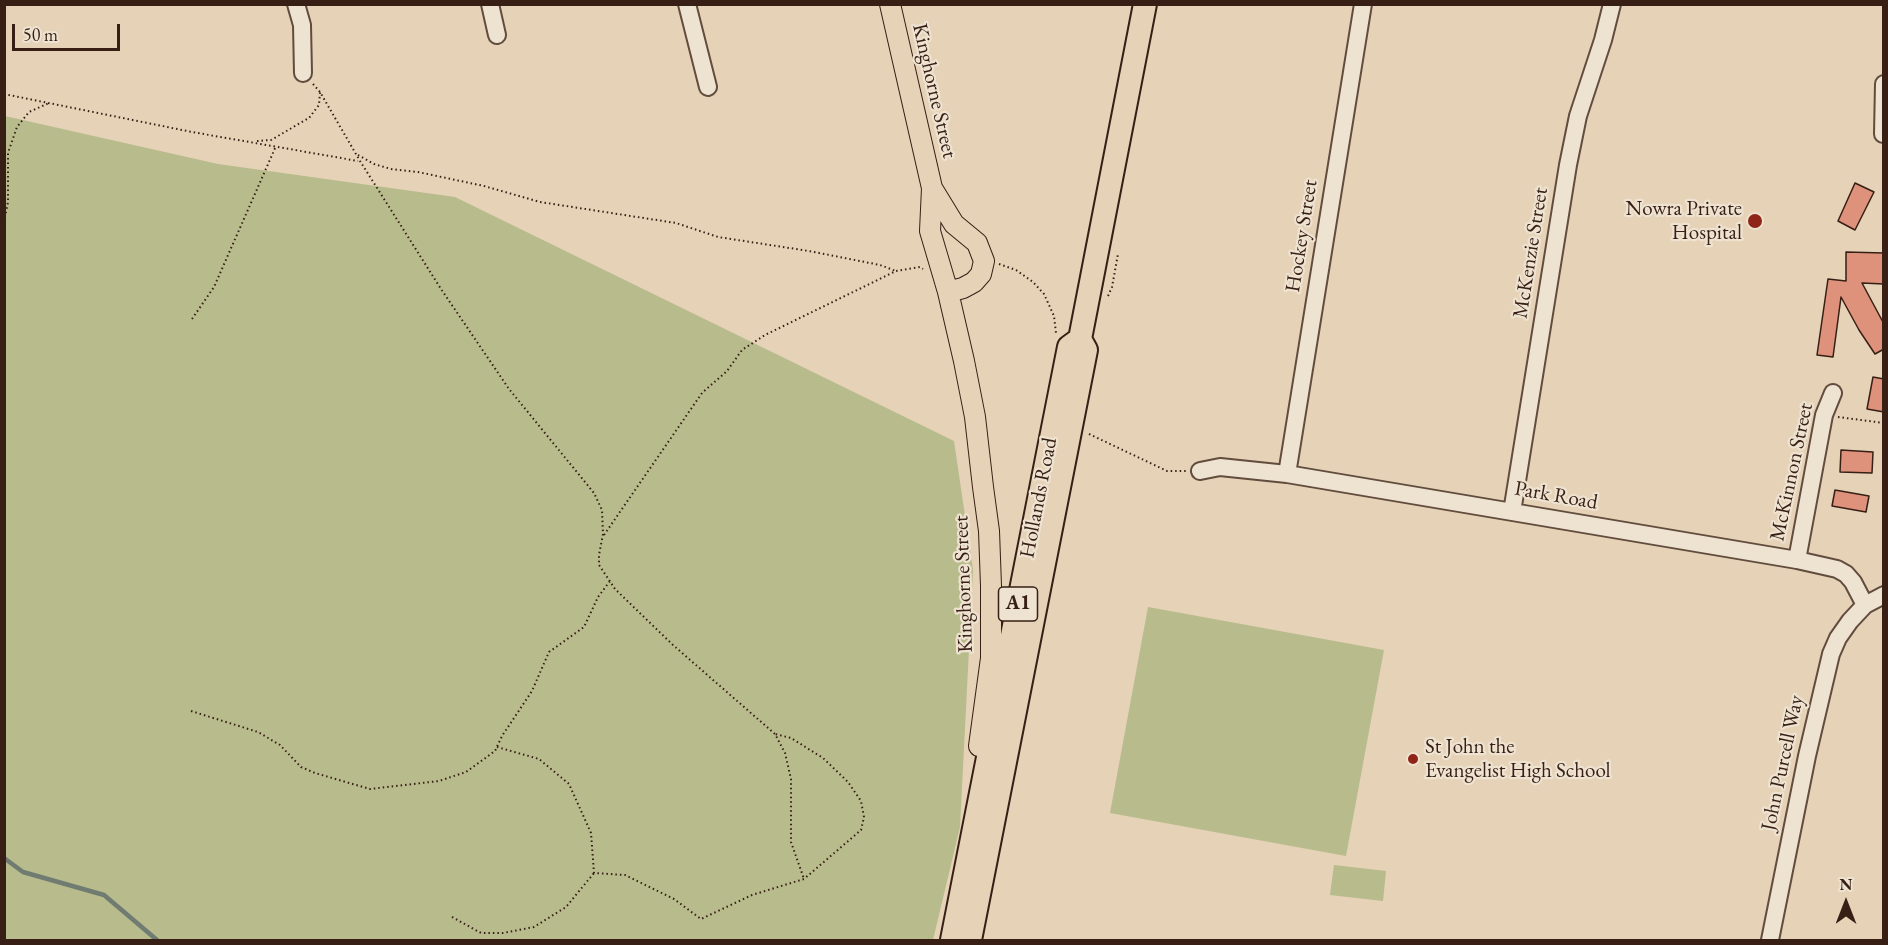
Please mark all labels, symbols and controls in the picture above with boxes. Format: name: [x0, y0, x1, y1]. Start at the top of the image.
scale bar: [15, 12, 123, 50]
street label: Kinghorne Street: [906, 21, 962, 161]
text: 50 m: [23, 23, 58, 46]
street label: Hockey Street: [1281, 178, 1323, 294]
street label: McKenzie Street: [1508, 186, 1554, 320]
place label: Nowra Private Hospital: [1626, 196, 1742, 246]
marker: Nowra Private Hospital: [1746, 212, 1764, 230]
street label: McKinnon Street: [1765, 401, 1819, 543]
street label: Hollands Road: [1015, 436, 1063, 560]
street label: Park Road: [1512, 476, 1600, 516]
street label: Kinghorne Street: [949, 515, 979, 653]
road number: A1: [998, 587, 1038, 621]
street label: John Purcell Way: [1756, 693, 1810, 833]
place label: St John the Evangelist High School: [1425, 734, 1611, 784]
marker: St John the Evangelist High School: [1406, 752, 1420, 766]
north arrow: [1816, 873, 1876, 933]
text: N: [1840, 874, 1852, 895]

